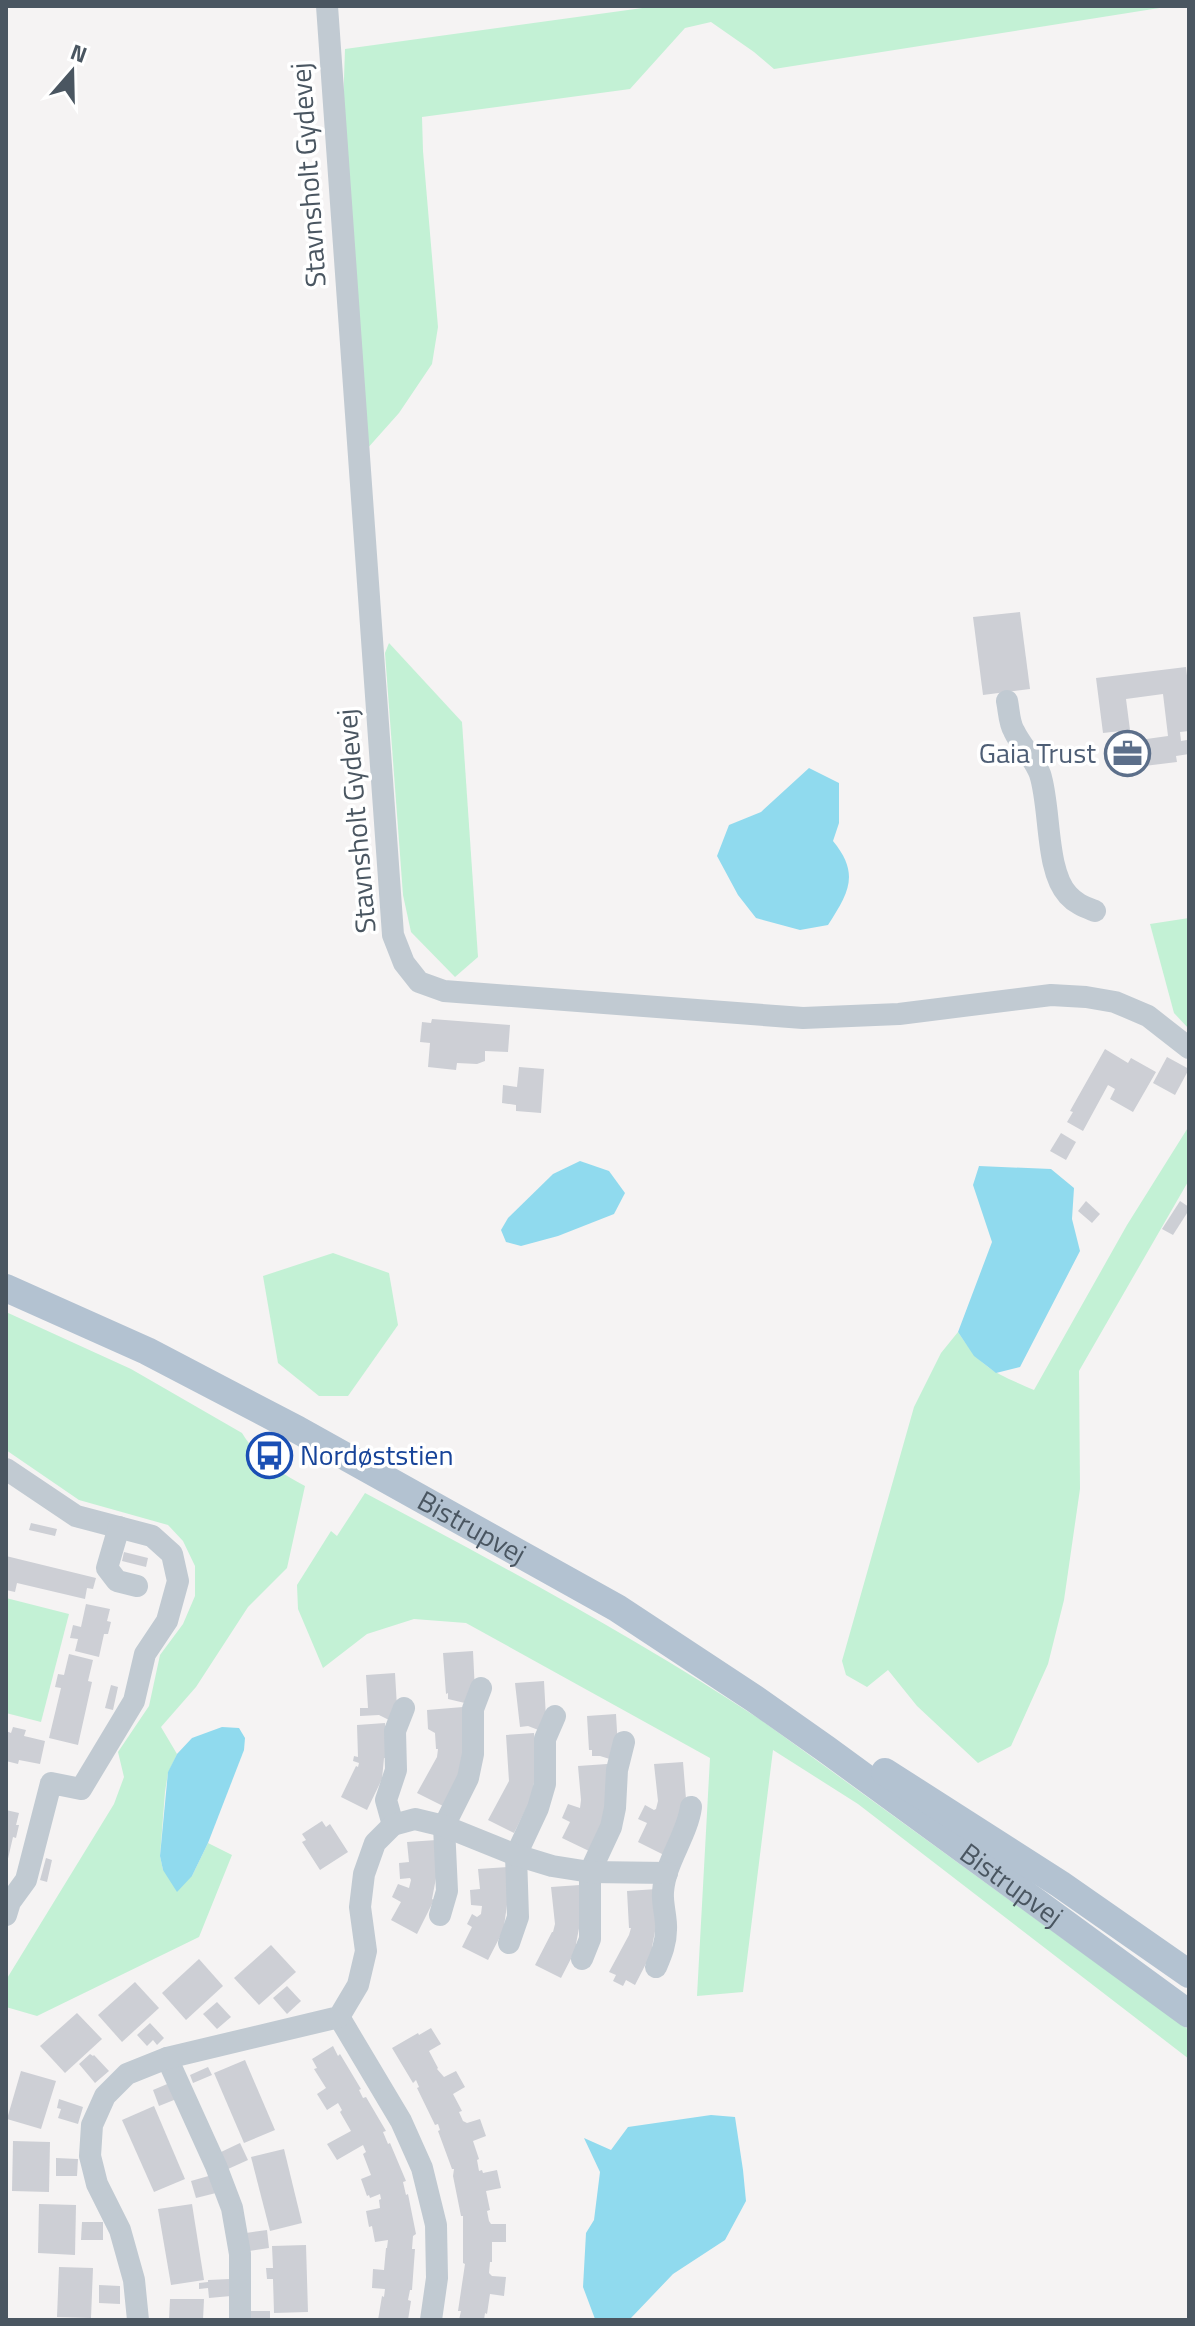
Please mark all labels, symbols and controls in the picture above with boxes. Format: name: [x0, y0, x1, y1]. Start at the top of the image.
north arrow: [32, 32, 112, 112]
text: N: [66, 35, 92, 72]
street label: Stavnsholt Gydevej: [278, 61, 337, 289]
street label: Stavnsholt Gydevej: [324, 707, 387, 935]
office icon: Gaia Trust: [1103, 729, 1151, 777]
place label: Gaia Trust: [979, 731, 1096, 774]
bus stop icon: Nordøststien: [245, 1431, 293, 1479]
place label: Nordøststien: [300, 1433, 454, 1476]
street label: Bistrupvej: [410, 1479, 535, 1574]
street label: Bistrupvej: [951, 1832, 1073, 1936]

